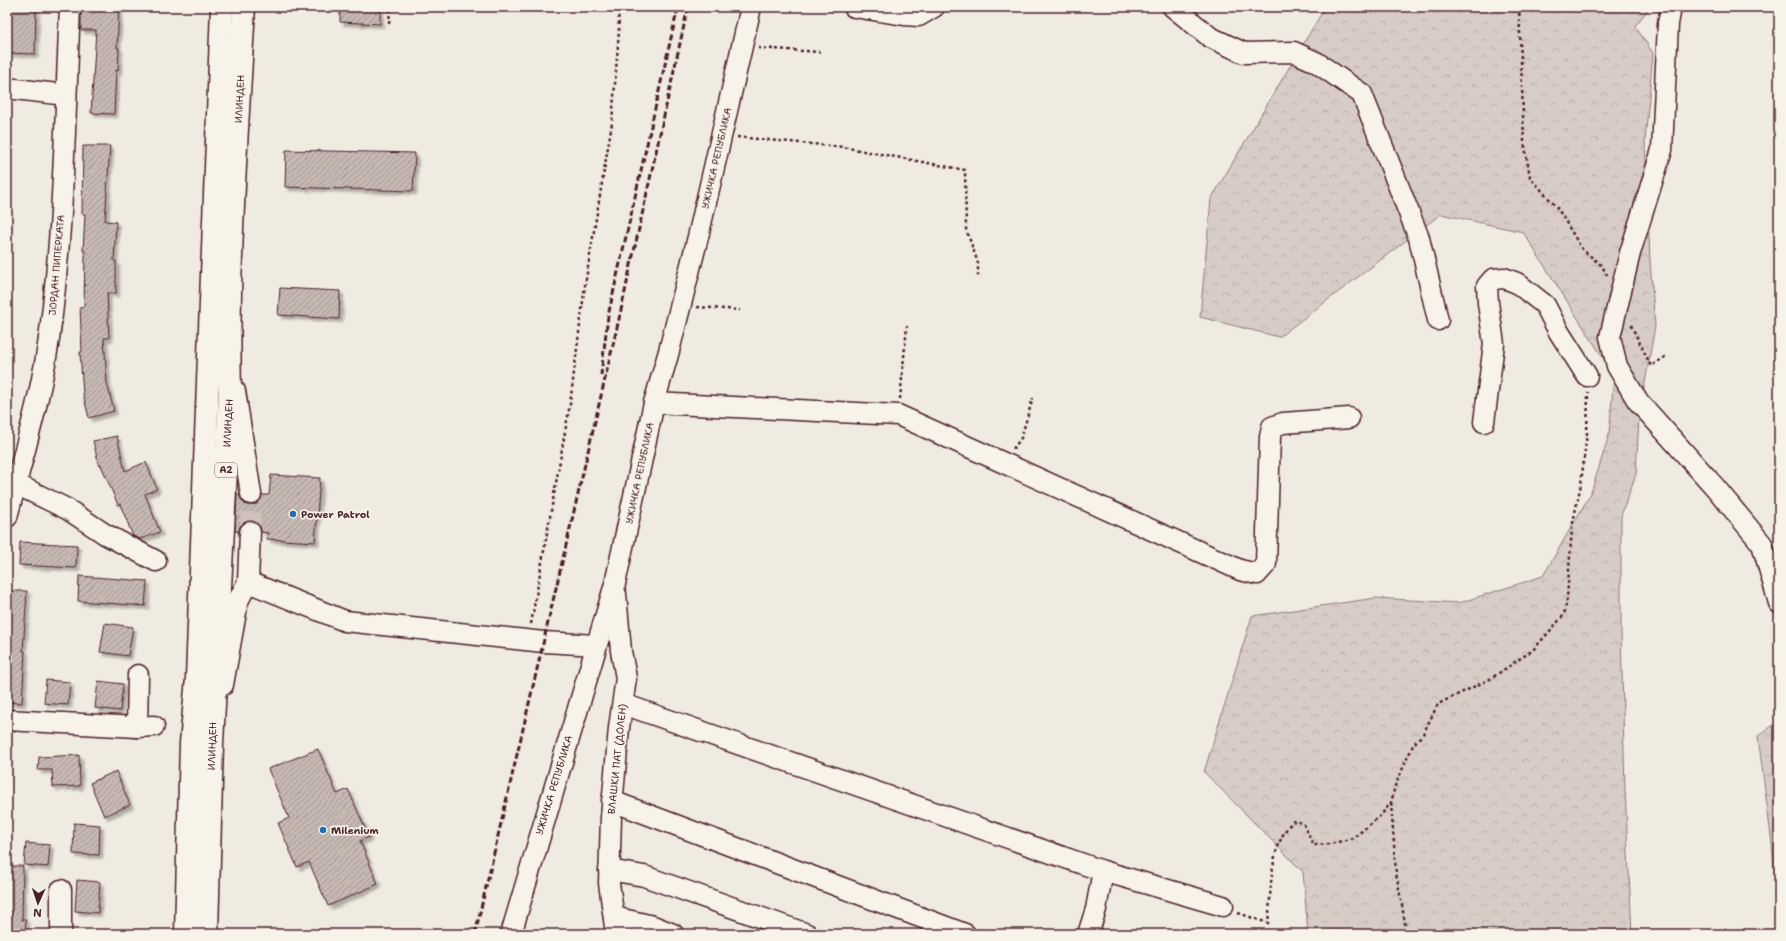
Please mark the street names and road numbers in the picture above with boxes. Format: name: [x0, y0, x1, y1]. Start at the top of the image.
street label: ИЛИНДЕН: [231, 74, 247, 124]
street label: УЖИЧКА РЕПУБЛИКА: [698, 106, 734, 210]
street label: ЈОРДАН ПИПЕРКАТА: [45, 214, 67, 316]
street label: ИЛИНДЕН: [220, 398, 236, 448]
street label: УЖИЧКА РЕПУБЛИКА: [622, 421, 656, 525]
road number: A2: [215, 463, 237, 477]
street label: ВЛАШКИ ПАТ (ДОЛЕН): [605, 703, 629, 815]
street label: ИЛИНДЕН: [205, 721, 219, 771]
street label: УЖИЧКА РЕПУБЛИКА: [533, 734, 575, 836]

